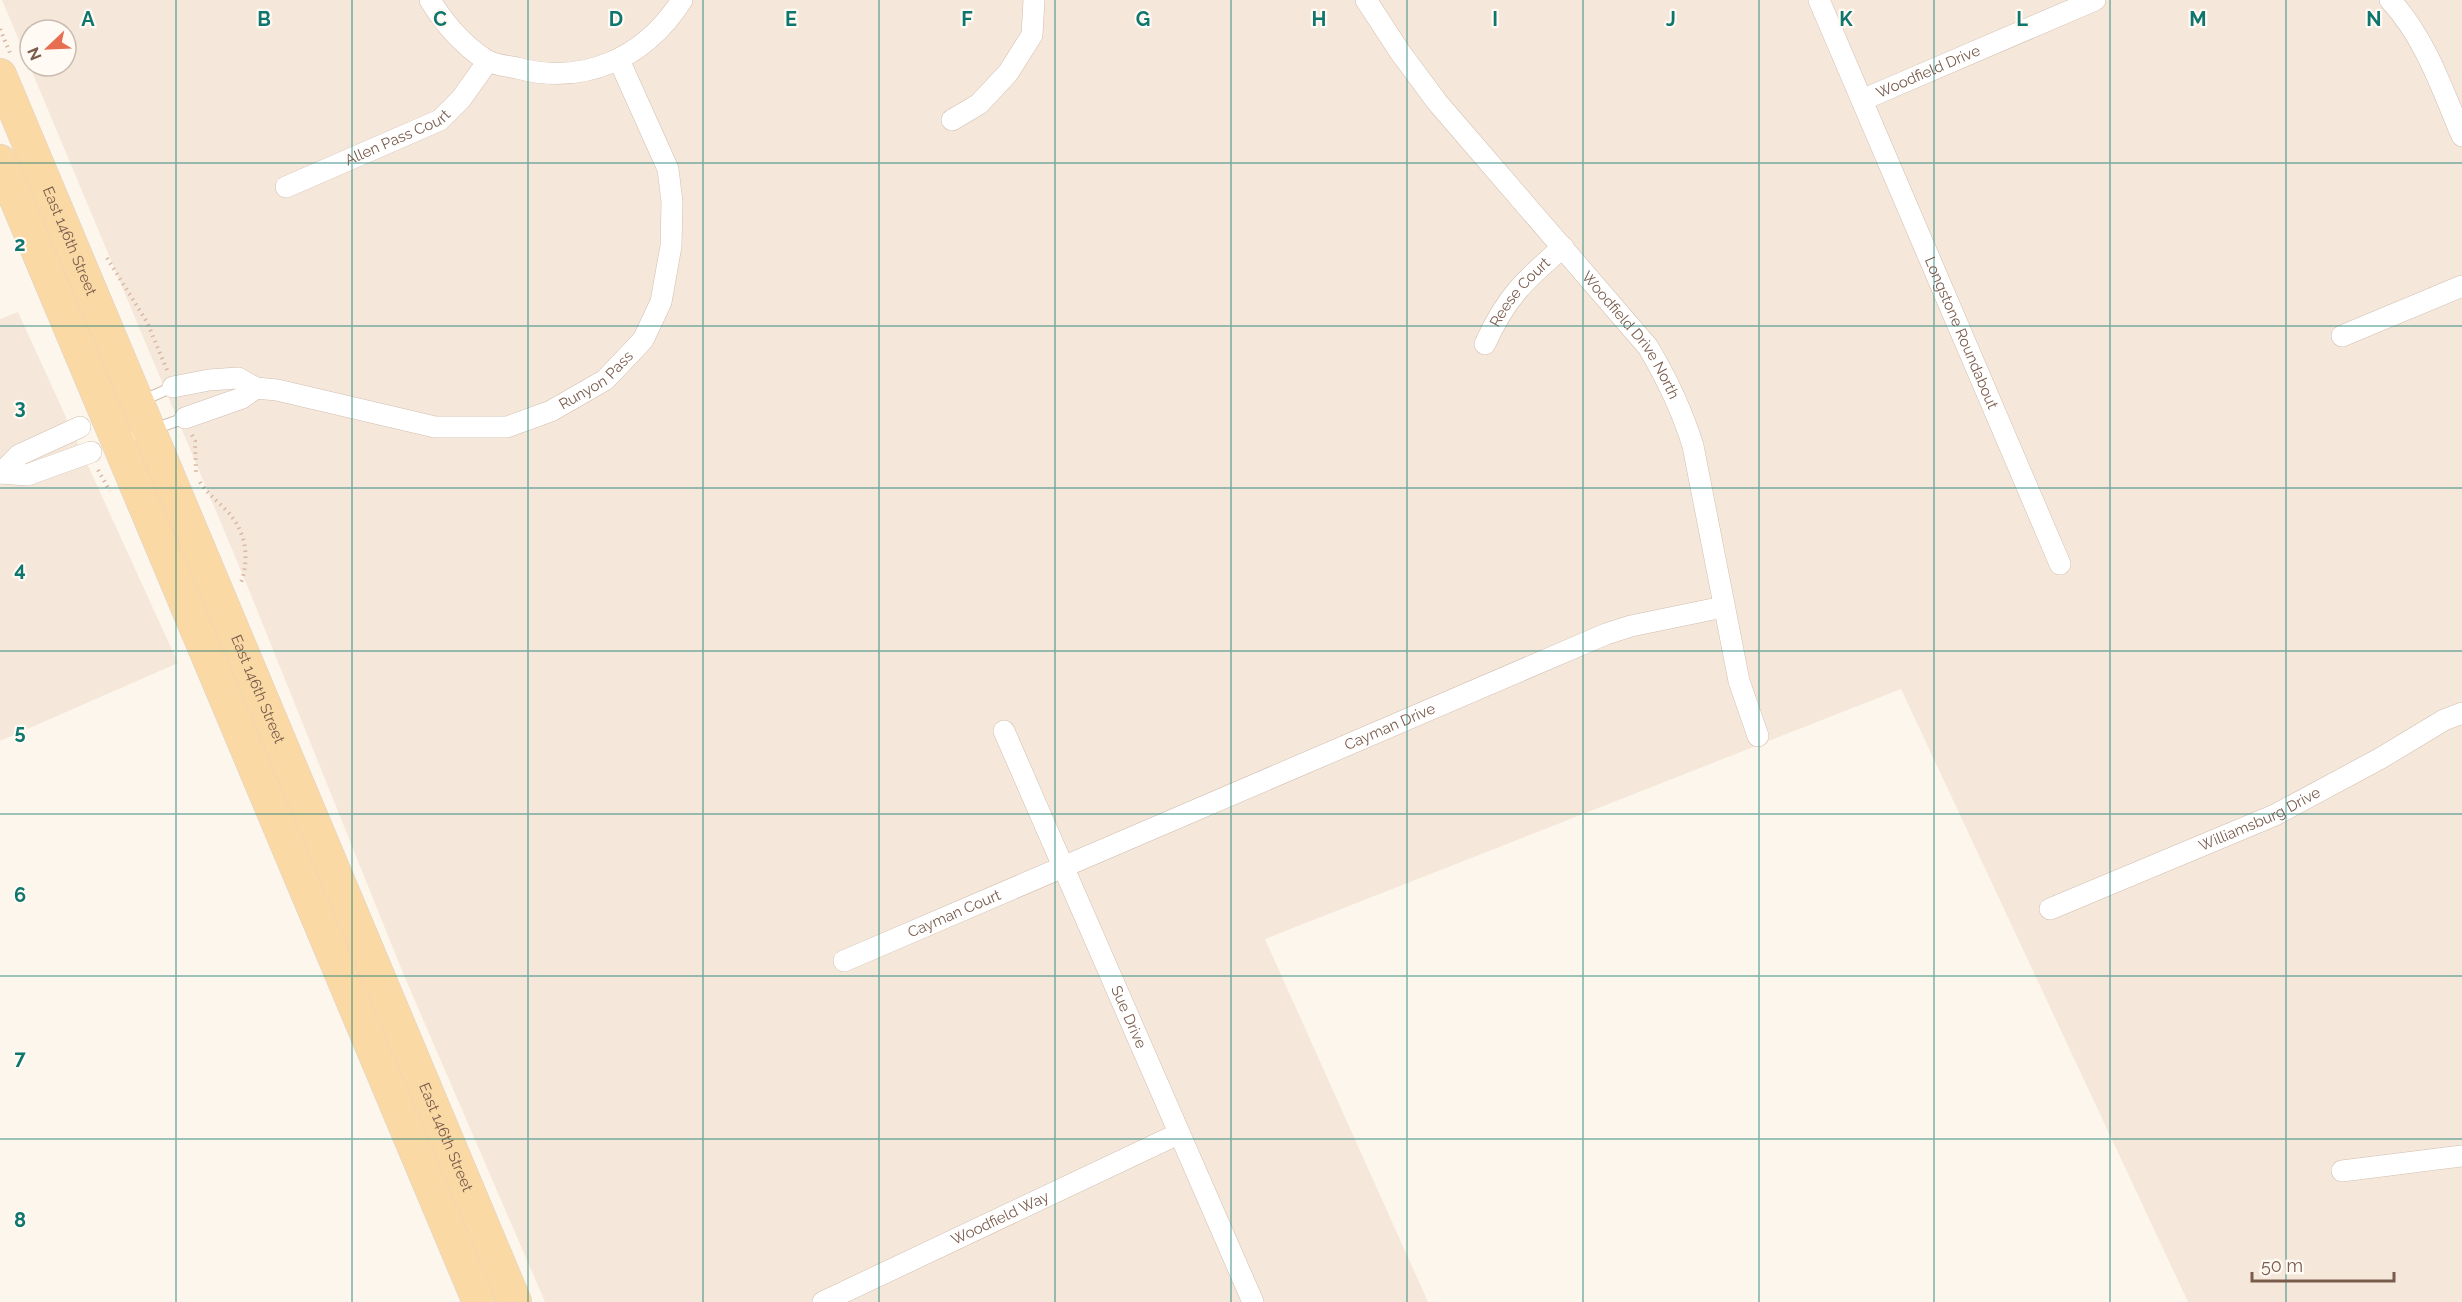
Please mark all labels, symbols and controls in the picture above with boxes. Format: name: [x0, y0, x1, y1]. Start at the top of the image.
text: A: [81, 7, 95, 31]
text: B: [257, 7, 271, 31]
text: C: [433, 7, 447, 31]
text: D: [609, 7, 623, 31]
text: E: [785, 7, 797, 31]
text: F: [961, 7, 973, 31]
text: G: [1136, 7, 1150, 31]
text: H: [1312, 7, 1326, 31]
text: I: [1492, 7, 1498, 31]
text: J: [1666, 7, 1676, 31]
text: K: [1839, 7, 1853, 31]
text: L: [2016, 7, 2028, 31]
text: M: [2189, 7, 2207, 31]
text: N: [2366, 7, 2382, 31]
north arrow: [18, 18, 78, 78]
street label: Woodfield Drive: [1873, 41, 1983, 102]
text: N: [24, 44, 46, 63]
street label: Allen Pass Court: [342, 106, 454, 169]
street label: East 146th Street: [39, 184, 100, 298]
text: 2: [14, 232, 26, 256]
street label: Reese Court: [1486, 254, 1554, 330]
street label: Longstone Roundabout: [1921, 254, 2002, 412]
street label: Woodfield Drive North: [1578, 268, 1683, 402]
street label: Runyon Pass: [556, 347, 637, 414]
text: 3: [14, 395, 26, 419]
text: 4: [14, 557, 26, 581]
street label: East 146th Street: [227, 632, 289, 746]
street label: Cayman Drive: [1342, 699, 1438, 754]
text: 5: [14, 720, 26, 744]
street label: Williamsburg Drive: [2196, 783, 2324, 855]
text: 6: [14, 883, 26, 907]
street label: Cayman Court: [905, 886, 1003, 942]
street label: Sue Drive: [1107, 983, 1150, 1051]
text: 7: [14, 1046, 26, 1070]
street label: East 146th Street: [415, 1080, 477, 1194]
street label: Woodfield Way: [948, 1187, 1052, 1249]
text: 8: [14, 1208, 26, 1232]
scale bar: [2252, 1245, 2394, 1283]
text: 50 m: [2261, 1255, 2303, 1276]

